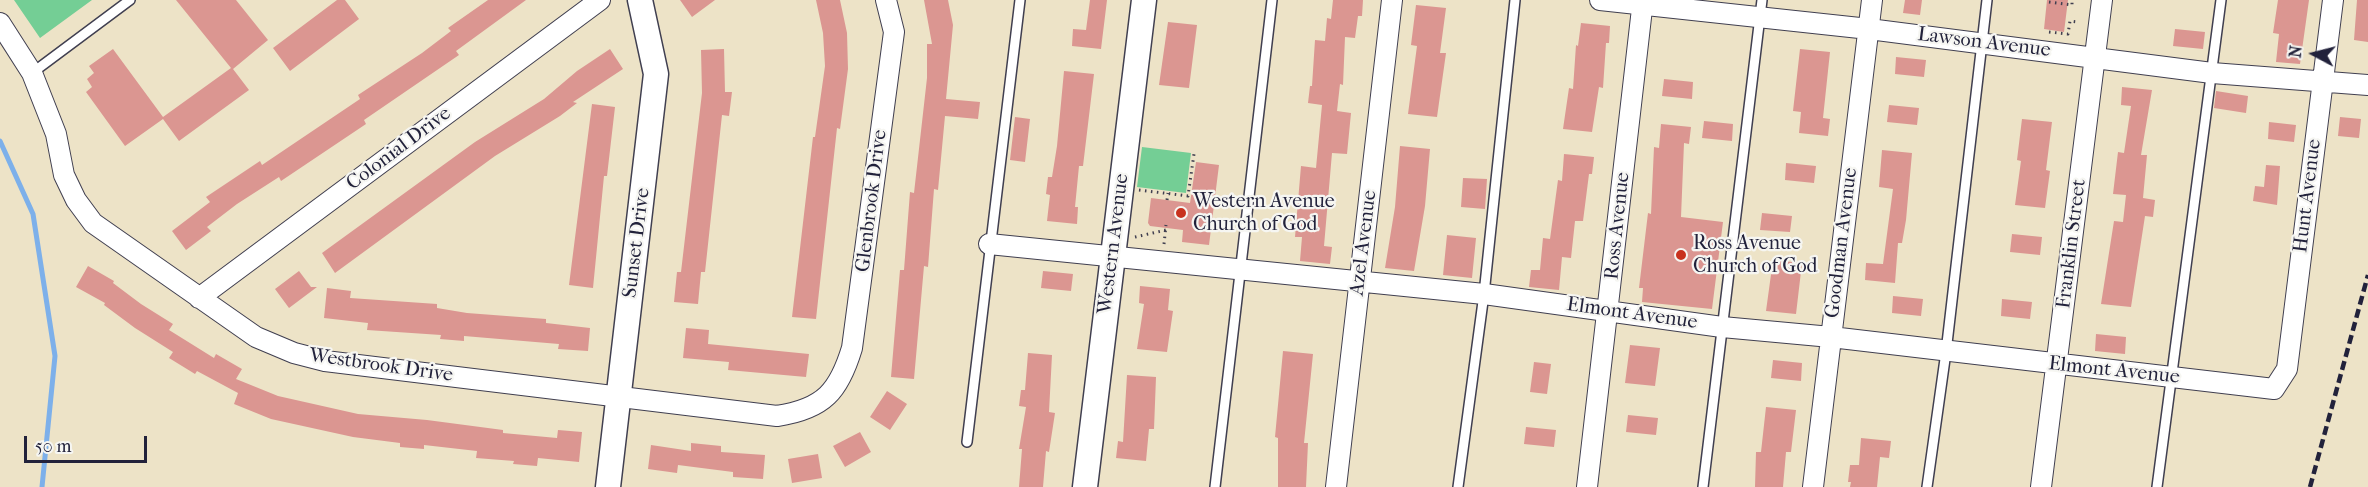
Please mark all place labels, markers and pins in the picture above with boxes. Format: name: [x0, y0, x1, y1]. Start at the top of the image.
place label: Western Avenue Church of God: [1193, 190, 1335, 237]
marker: Western Avenue Church of God: [1174, 206, 1188, 220]
place label: Ross Avenue Church of God: [1693, 232, 1818, 279]
marker: Ross Avenue Church of God: [1674, 248, 1688, 262]

